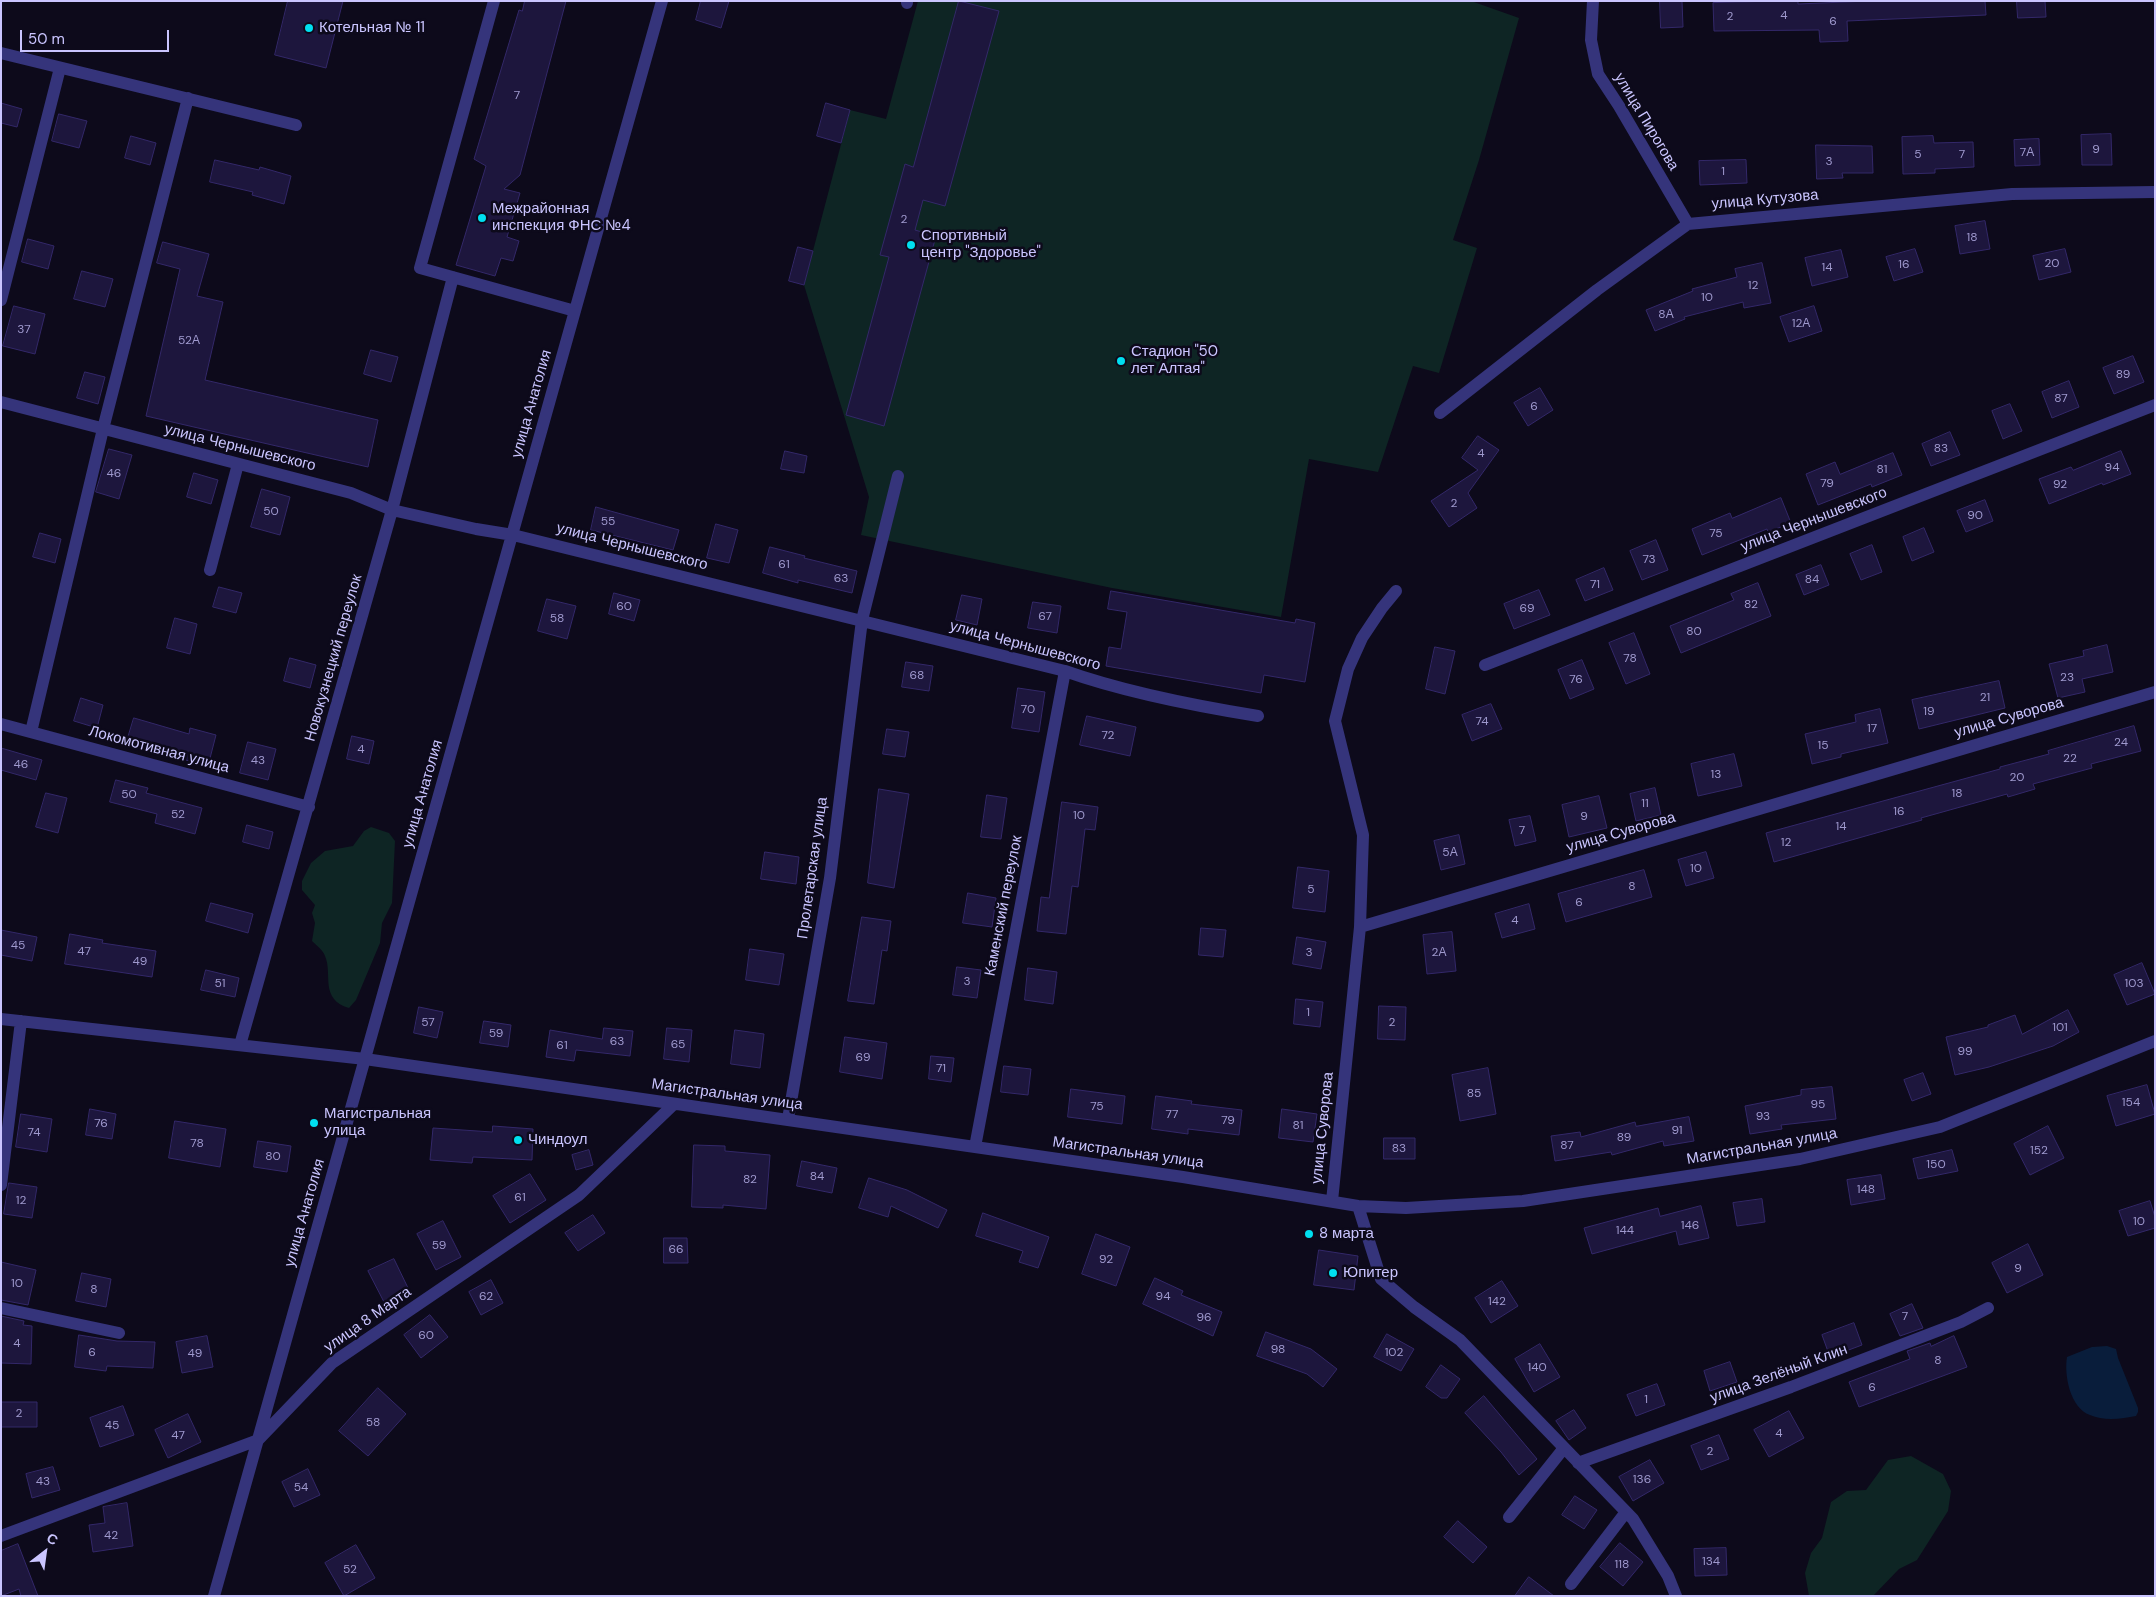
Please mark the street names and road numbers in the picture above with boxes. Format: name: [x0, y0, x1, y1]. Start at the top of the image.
street label: улица Пирогова: [1610, 70, 1682, 174]
street label: улица Кутузова: [1711, 186, 1819, 214]
street label: улица Анатолия: [508, 348, 556, 460]
street label: улица Чернышевского: [163, 420, 317, 476]
street label: улица Чернышевского: [1738, 484, 1890, 556]
street label: улица Чернышевского: [555, 519, 709, 575]
street label: Новокузнецкий переулок: [302, 572, 366, 744]
street label: улица Чернышевского: [948, 617, 1102, 675]
street label: улица Суворова: [1952, 694, 2066, 742]
street label: Локомотивная улица: [87, 723, 231, 777]
street label: улица Анатолия: [399, 738, 447, 850]
street label: Пролетарская улица: [794, 796, 832, 940]
street label: улица Суворова: [1564, 809, 1678, 857]
street label: Каменский переулок: [982, 834, 1026, 978]
street label: улица Суворова: [1308, 1071, 1338, 1185]
street label: Магистральная улица: [650, 1075, 804, 1115]
street label: Магистральная улица: [1685, 1125, 1839, 1169]
street label: Магистральная улица: [1051, 1133, 1205, 1173]
street label: улица Анатолия: [281, 1157, 329, 1269]
street label: улица 8 Марта: [321, 1283, 415, 1357]
street label: улица Зелёный Клин: [1708, 1341, 1850, 1407]

